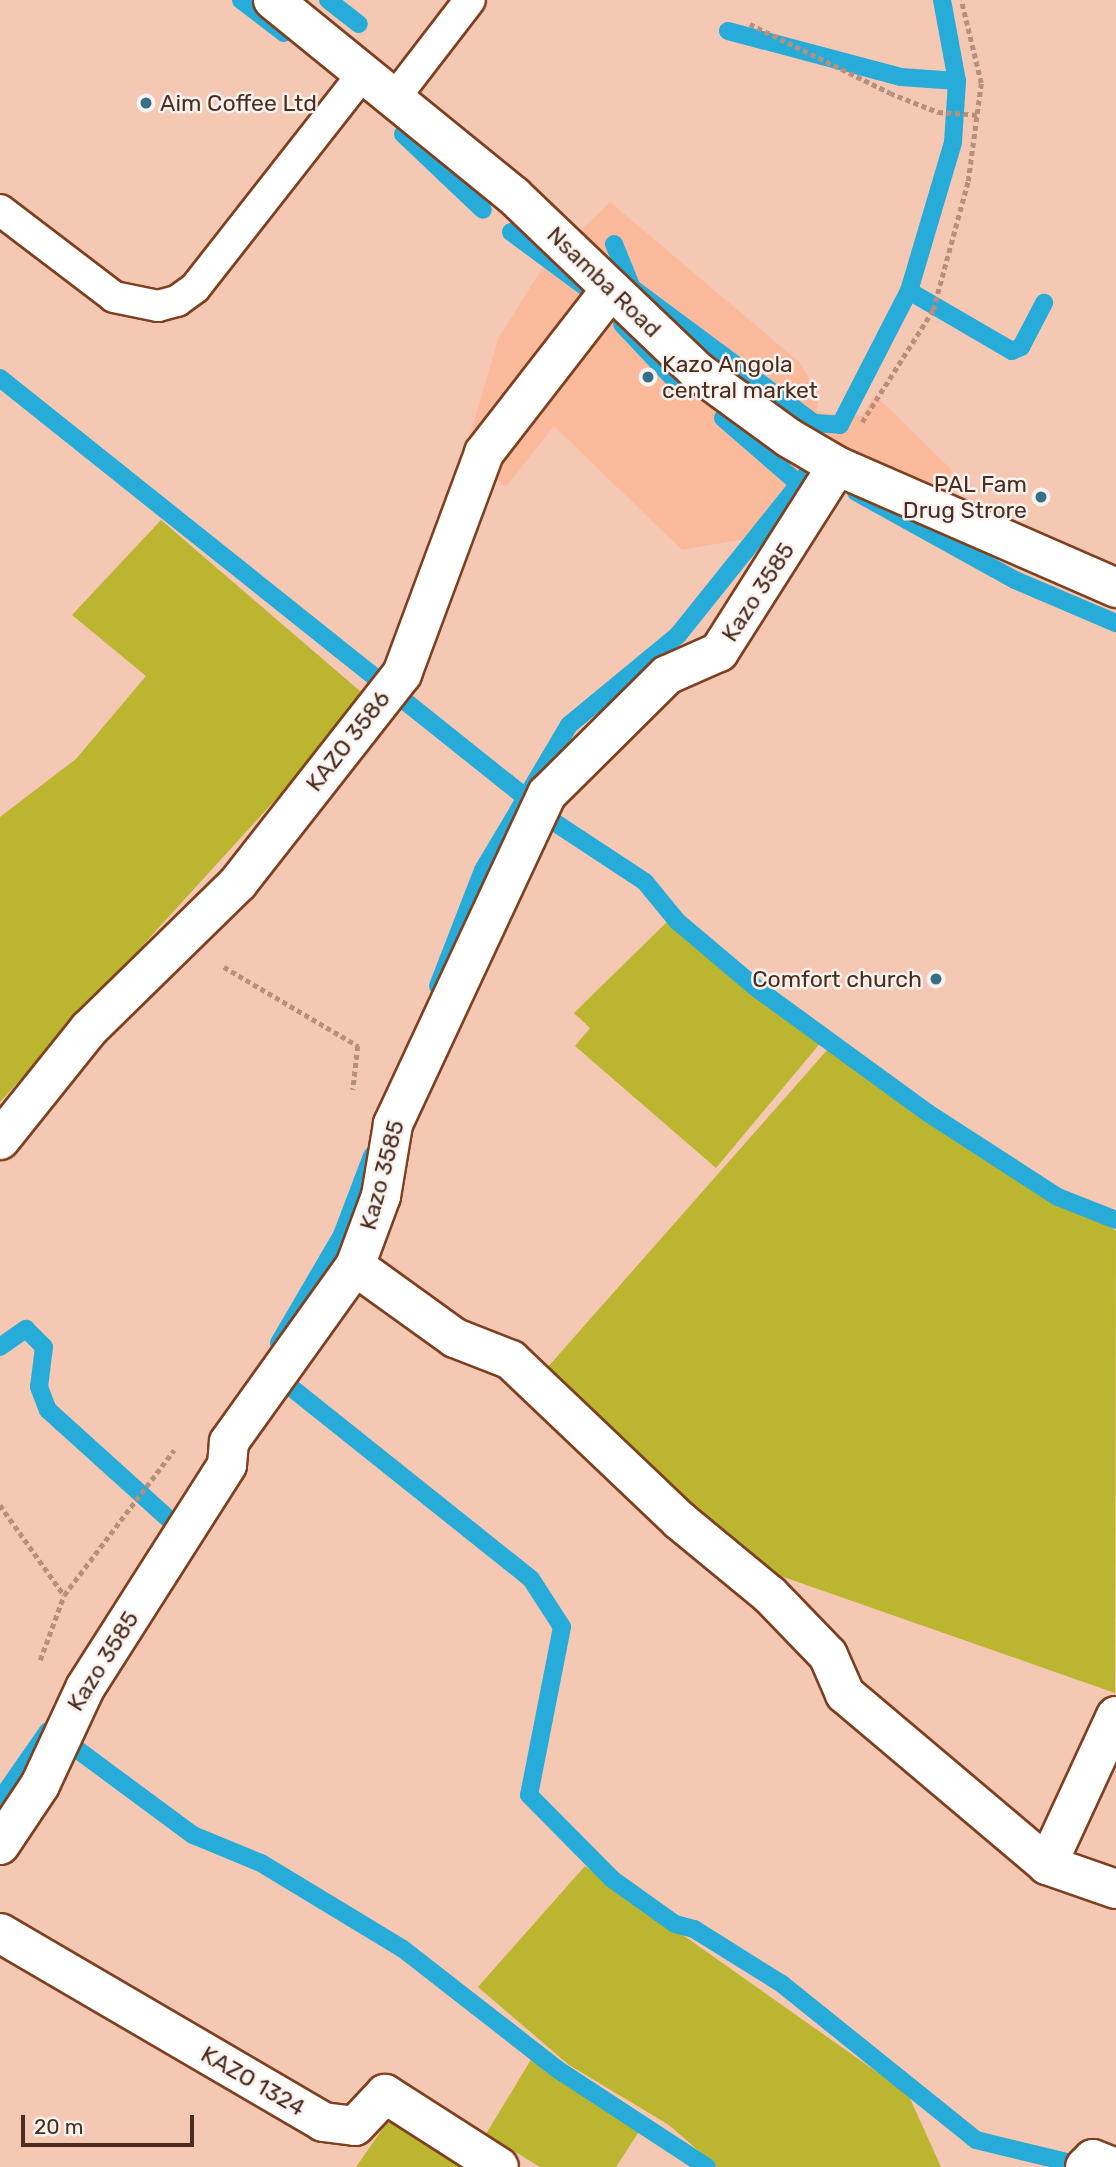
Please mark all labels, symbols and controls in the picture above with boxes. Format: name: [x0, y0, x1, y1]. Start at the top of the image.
place label: Aim Coffee Ltd: [160, 89, 317, 117]
marker: Aim Coffee Ltd: [138, 95, 154, 111]
street label: Nsamba Road: [541, 221, 667, 343]
place label: Kazo Angola central market: [662, 350, 818, 404]
marker: Kazo Angola central market: [640, 369, 656, 385]
place label: PAL Fam Drug Strore: [903, 470, 1027, 524]
marker: PAL Fam Drug Strore: [1033, 489, 1049, 505]
street label: Kazo 3585: [716, 537, 800, 647]
street label: KAZO 3586: [300, 685, 396, 797]
place label: Comfort church: [752, 965, 922, 993]
marker: Comfort church: [928, 971, 944, 987]
street label: Kazo 3585: [354, 1117, 410, 1233]
street label: Kazo 3585: [61, 1606, 145, 1716]
street label: KAZO 1324: [196, 2040, 310, 2122]
scale bar: [24, 2100, 198, 2144]
text: 20 m: [34, 2114, 83, 2139]

